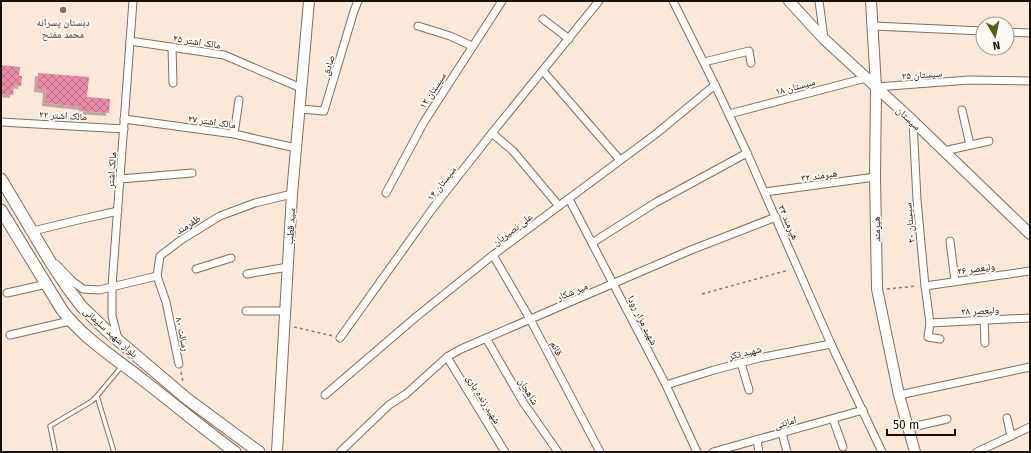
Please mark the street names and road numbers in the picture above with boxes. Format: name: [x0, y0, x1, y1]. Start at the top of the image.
street label: مالک اشتر ۲۵: [172, 32, 222, 52]
street label: صادق: [320, 53, 338, 77]
street label: سیستان ۲۵: [901, 68, 943, 82]
street label: سیستان ۱۲: [417, 70, 449, 111]
street label: سیستان ۱۸: [774, 76, 817, 98]
street label: سیستان: [894, 105, 923, 133]
street label: مالک اشتر ۲۲: [39, 109, 88, 123]
street label: مالک اشتر ۲۷: [187, 113, 237, 131]
street label: مالک اشتر: [105, 151, 119, 190]
street label: سیستان ۱۴: [425, 164, 459, 203]
street label: هیرمند ۳۲: [800, 168, 838, 184]
street label: سیستان ۲۰: [902, 202, 918, 244]
street label: هیرمند ۳۴: [775, 203, 801, 242]
street label: سید قطب: [284, 207, 298, 244]
street label: علی نصیریان: [490, 211, 535, 249]
street label: ظفرمند: [174, 212, 203, 237]
street label: هیرمند: [871, 216, 883, 242]
street label: ولیعصر ۲۶: [956, 260, 996, 278]
street label: میر شکار: [554, 280, 590, 304]
street label: شهید مزار رودا: [625, 294, 660, 348]
street label: ولیعصر ۲۸: [961, 304, 1000, 318]
street label: بلوار شهید سلیمانی: [81, 305, 140, 360]
street label: رسالت ۸۰: [173, 316, 192, 353]
street label: قائم: [546, 339, 565, 358]
street label: شهید تکر: [727, 343, 763, 363]
street label: شهید زنده یاری: [463, 373, 503, 427]
street label: شاهجان: [515, 376, 541, 407]
street label: امانتی: [773, 414, 798, 432]

